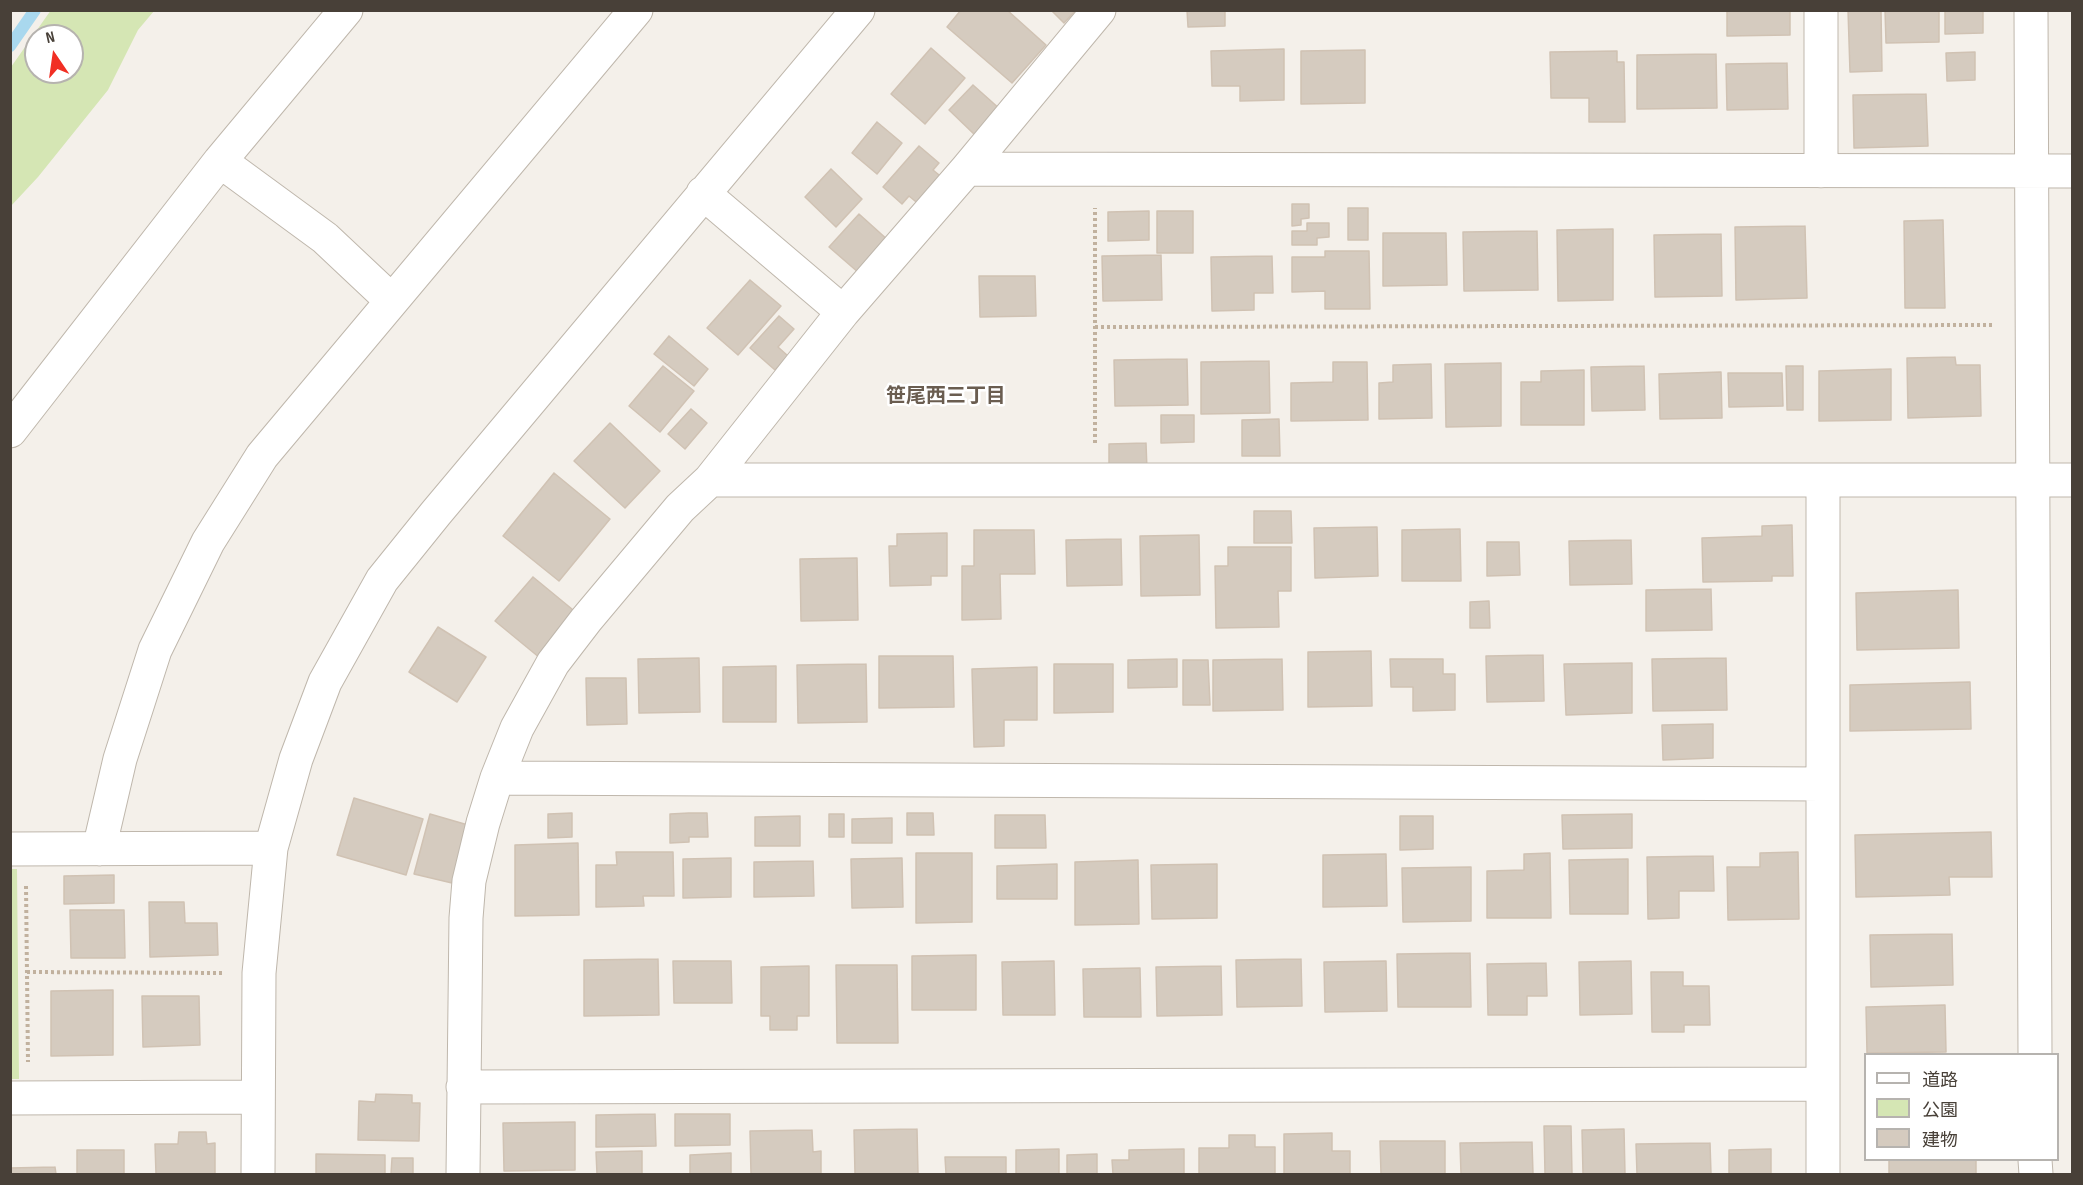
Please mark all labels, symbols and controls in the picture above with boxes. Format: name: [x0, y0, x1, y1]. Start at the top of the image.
north arrow: [24, 24, 84, 84]
text: N: [44, 28, 57, 48]
district label: 笹尾西三丁目: [886, 385, 1006, 409]
legend: [1864, 1053, 2059, 1161]
text: 道路: [1922, 1070, 1958, 1091]
text: 公園: [1922, 1100, 1958, 1121]
text: 建物: [1922, 1130, 1958, 1151]

